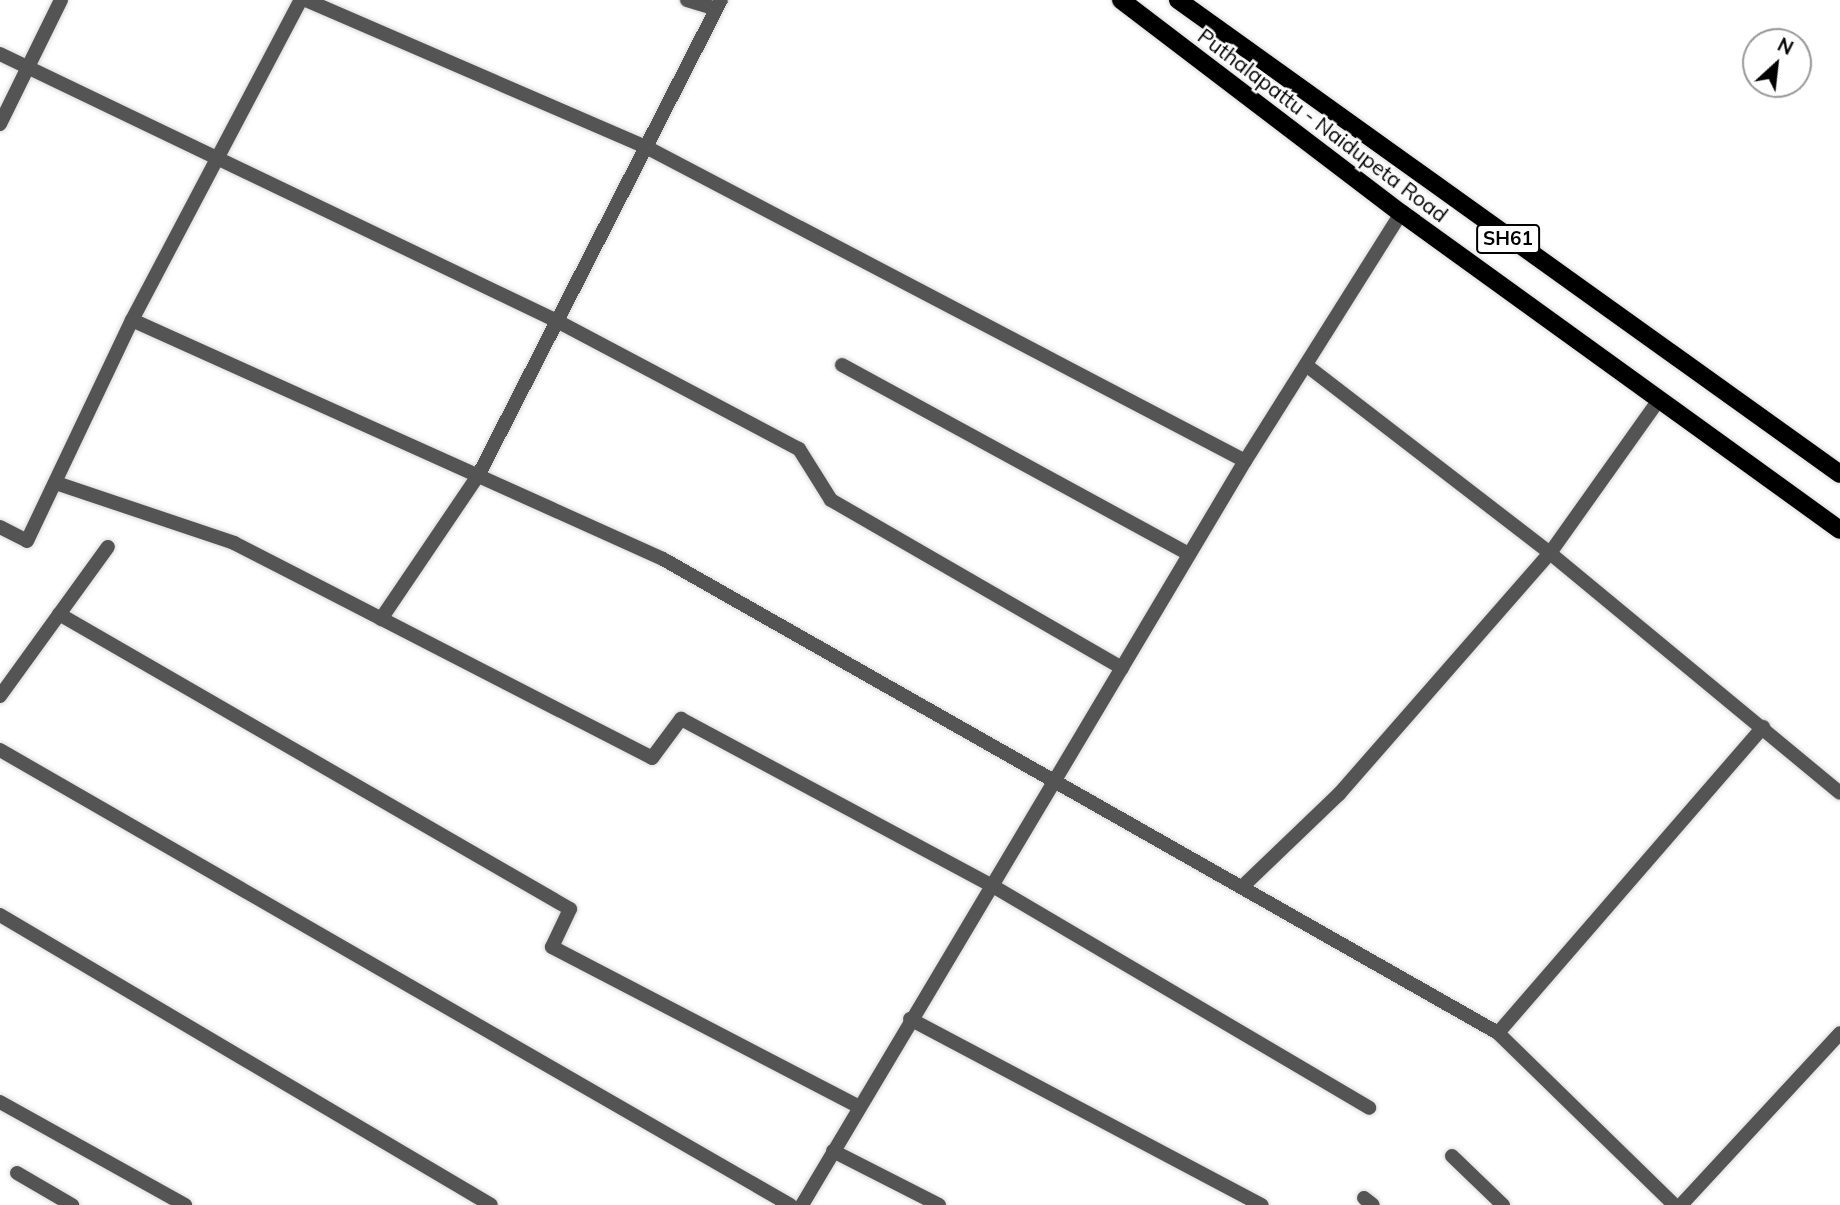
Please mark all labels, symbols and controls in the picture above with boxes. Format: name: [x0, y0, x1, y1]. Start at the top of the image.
street label: Puthalapattu - Naidupeta Road: [1193, 23, 1453, 227]
north arrow: [1742, 28, 1812, 98]
text: N: [1774, 32, 1797, 60]
road number: SH61: [1475, 224, 1541, 255]

